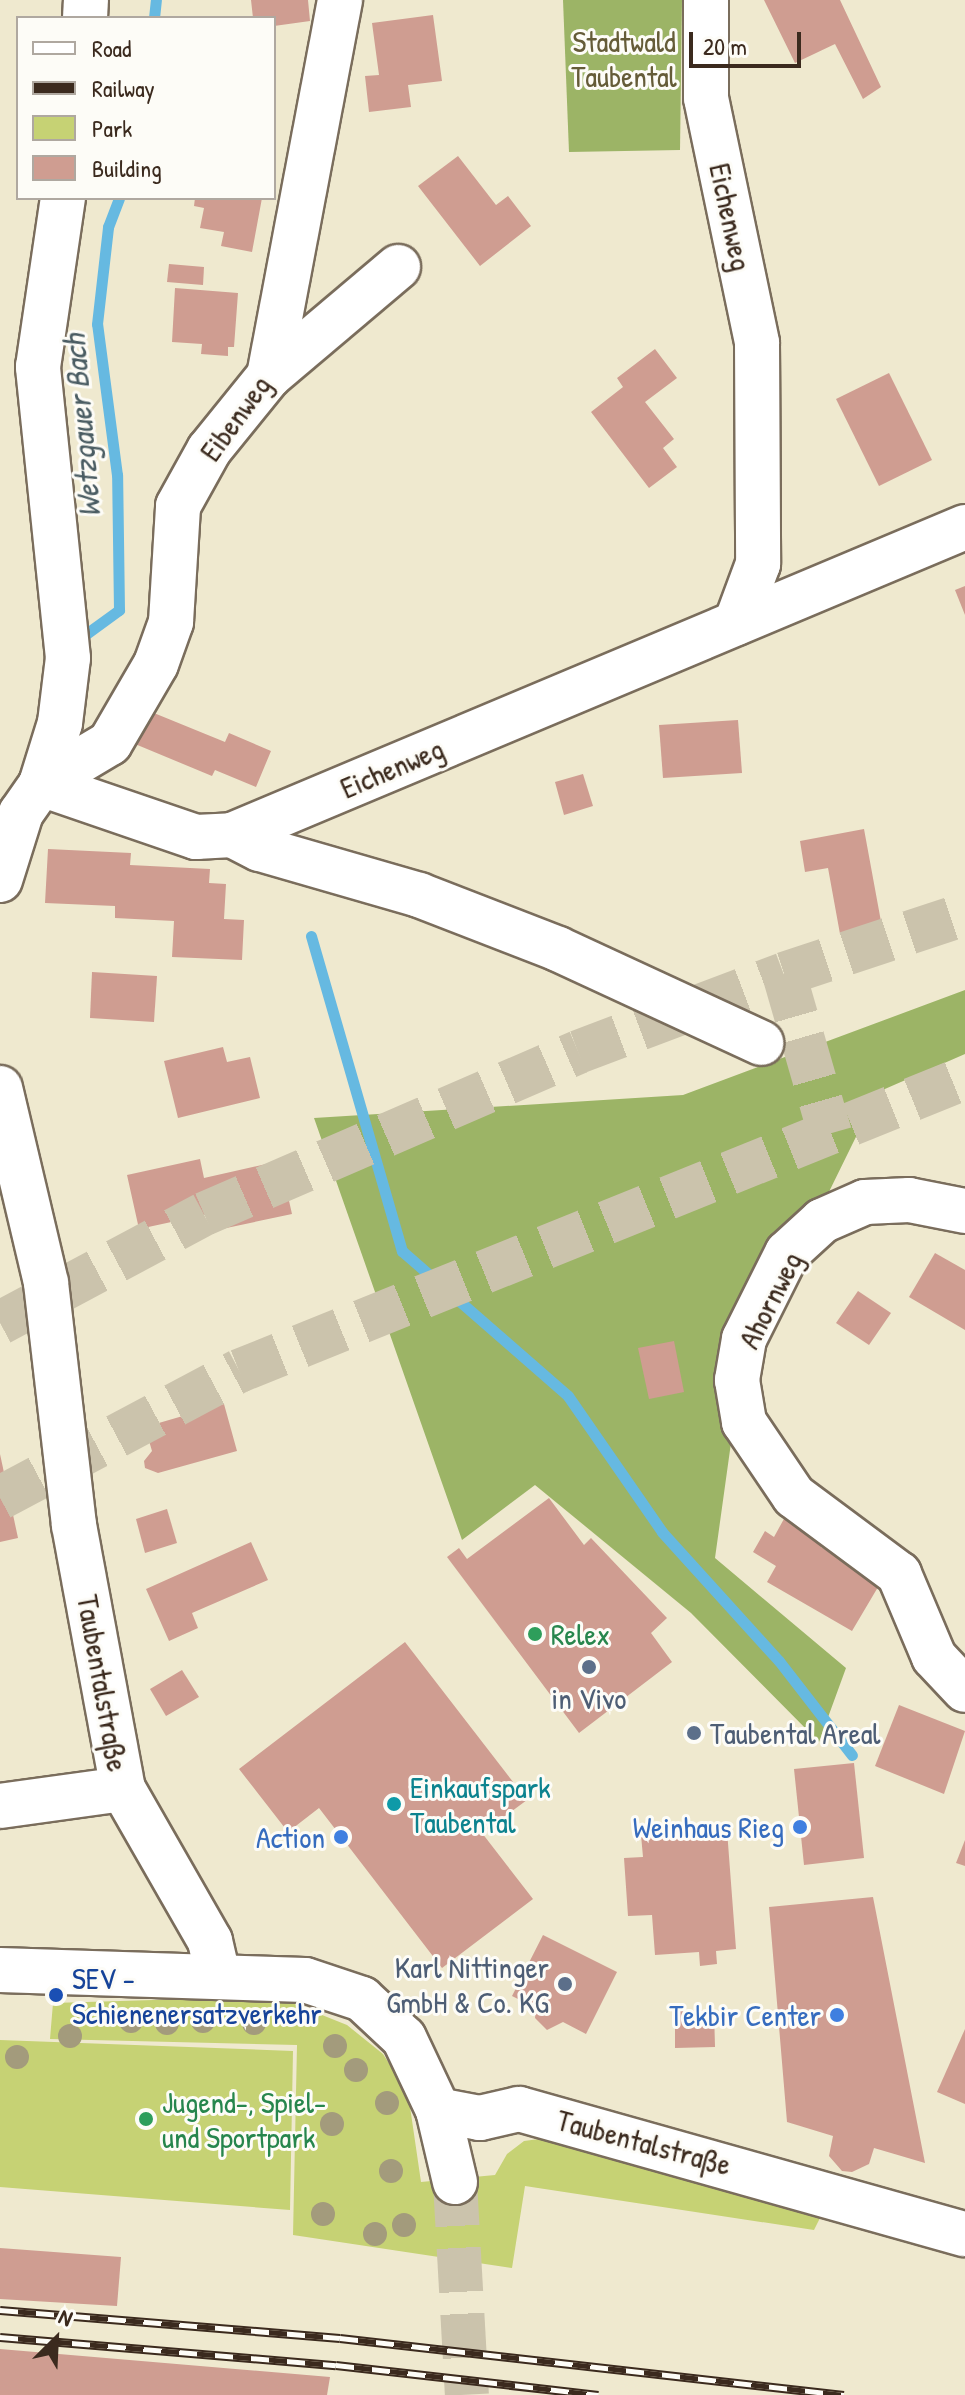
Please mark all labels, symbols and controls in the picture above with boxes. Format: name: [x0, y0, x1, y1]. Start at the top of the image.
legend: [16, 16, 276, 200]
scale bar: [693, 16, 805, 66]
park label: Stadtwald Taubental: [571, 23, 677, 94]
text: 20 m: [703, 30, 747, 62]
text: Road: [92, 32, 131, 64]
text: Railway: [92, 72, 155, 104]
text: Park: [92, 112, 132, 144]
text: Building: [92, 152, 162, 184]
street label: Eichenweg: [702, 160, 760, 274]
water label: Wetzgauer Bach: [55, 333, 109, 519]
street label: Eibenweg: [192, 368, 278, 468]
street label: Eichenweg: [335, 730, 449, 806]
street label: Ahornweg: [730, 1246, 810, 1354]
street label: Taubentalstraße: [70, 1592, 136, 1774]
place label: Relex: [551, 1616, 610, 1652]
marker: Relex: [526, 1625, 544, 1643]
marker: in Vivo: [580, 1658, 598, 1676]
place label: in Vivo: [552, 1680, 626, 1716]
place label: Taubental Areal: [710, 1715, 880, 1751]
marker: Taubental Areal: [685, 1724, 703, 1742]
place label: Einkaufspark Taubental: [410, 1769, 551, 1840]
marker: Einkaufspark Taubental: [385, 1795, 403, 1813]
place label: Weinhaus Rieg: [633, 1809, 784, 1845]
marker: Weinhaus Rieg: [791, 1818, 809, 1836]
place label: Action: [256, 1819, 325, 1855]
marker: Action: [332, 1828, 350, 1846]
place label: Karl Nittinger GmbH & Co. KG: [386, 1949, 549, 2020]
place label: SEV - Schienenersatzverkehr: [72, 1960, 322, 2030]
marker: Karl Nittinger GmbH & Co. KG: [556, 1975, 574, 1993]
marker: SEV - Schienenersatzverkehr: [47, 1986, 65, 2004]
place label: Tekbir Center: [669, 1997, 821, 2033]
marker: Tekbir Center: [828, 2006, 846, 2024]
place label: Jugend-, Spiel- und Sportpark: [162, 2084, 326, 2154]
street label: Taubentalstraße: [553, 2101, 735, 2183]
marker: Jugend-, Spiel- und Sportpark: [137, 2110, 155, 2128]
north arrow: [16, 2299, 96, 2379]
text: N: [54, 2301, 77, 2333]

